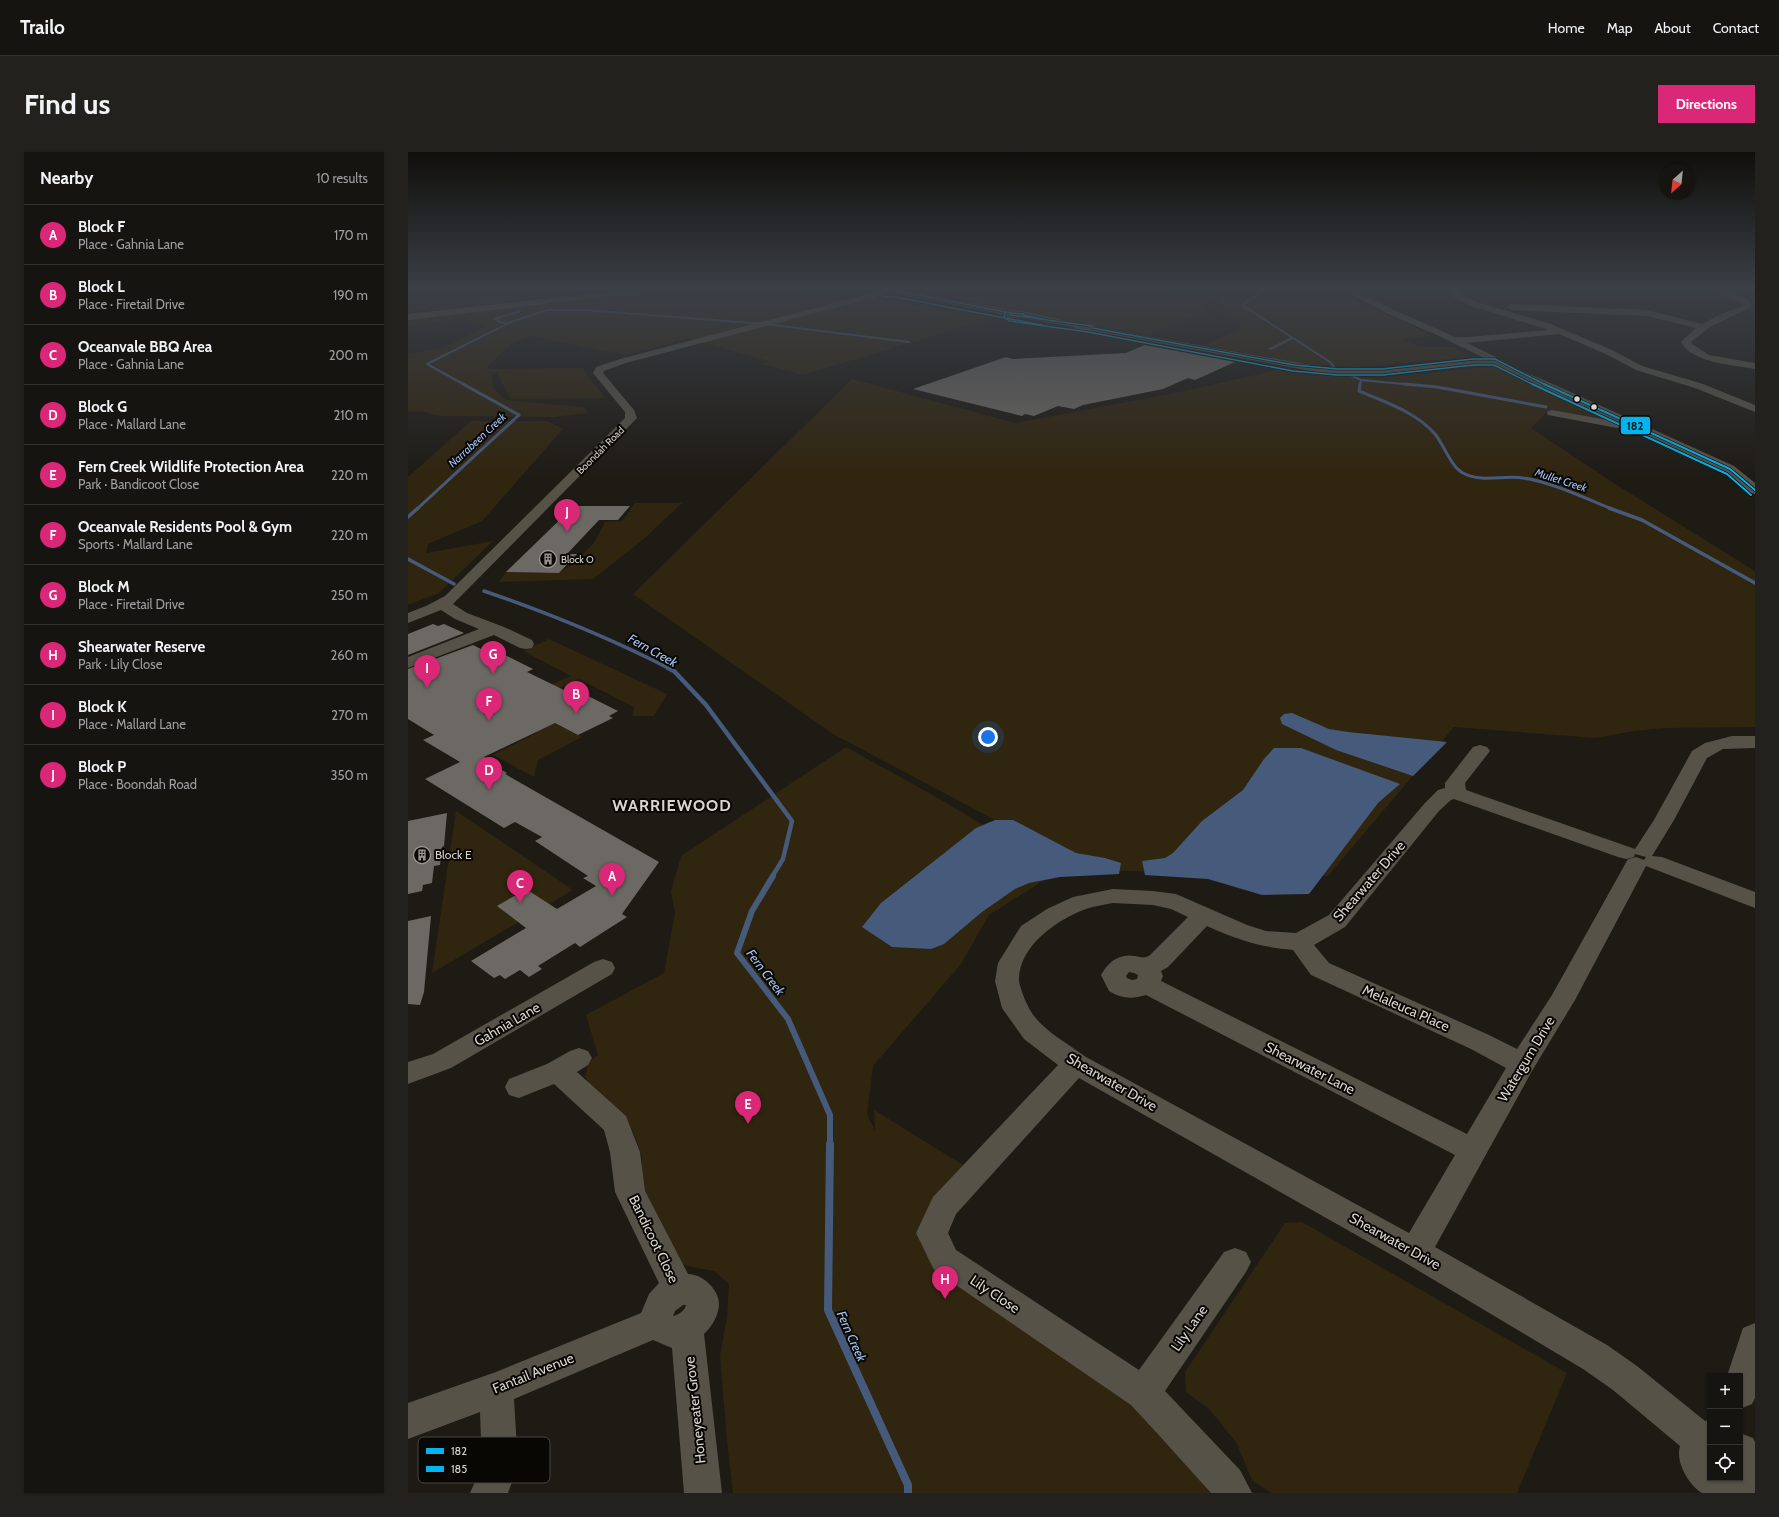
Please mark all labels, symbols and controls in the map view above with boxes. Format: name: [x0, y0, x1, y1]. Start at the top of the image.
text: Trailo: [20, 16, 65, 39]
text: Home: [1548, 19, 1585, 37]
text: Map: [1607, 19, 1632, 37]
text: About: [1654, 19, 1691, 37]
text: Contact: [1713, 19, 1759, 37]
button: Directions: [1658, 85, 1755, 123]
text: Find us: [24, 87, 110, 121]
north arrow: [1659, 164, 1695, 200]
text: Nearby: [40, 168, 93, 188]
text: 10 results: [316, 170, 368, 186]
text: Block F: [78, 218, 125, 236]
text: A: [49, 227, 57, 243]
text: 170 m: [334, 227, 368, 243]
text: Place · Gahnia Lane: [78, 236, 184, 252]
text: Block L: [78, 278, 125, 296]
text: B: [49, 287, 57, 303]
text: 190 m: [333, 287, 368, 303]
text: Place · Firetail Drive: [78, 296, 185, 312]
text: Oceanvale BBQ Area: [78, 338, 212, 356]
text: C: [49, 347, 57, 363]
text: 200 m: [329, 347, 368, 363]
text: Place · Gahnia Lane: [78, 356, 184, 372]
unlabelled marker: [1572, 394, 1582, 404]
text: Block G: [78, 398, 127, 416]
unlabelled marker: [1589, 402, 1599, 412]
text: D: [48, 407, 58, 423]
text: 210 m: [334, 407, 368, 423]
water label: Narrabeen Creek: [445, 410, 509, 470]
text: Place · Mallard Lane: [78, 416, 186, 432]
line badge: 182: [1620, 416, 1651, 435]
text: 182: [1627, 419, 1643, 433]
street label: Boondah Road: [574, 424, 627, 477]
text: Fern Creek Wildlife Protection Area: [78, 458, 304, 476]
water label: Mullet Creek: [1532, 465, 1589, 495]
text: E: [49, 467, 57, 483]
text: 220 m: [331, 467, 368, 483]
text: Park · Bandicoot Close: [78, 476, 199, 492]
pin: J: [554, 499, 580, 532]
text: Oceanvale Residents Pool & Gym: [78, 518, 292, 536]
text: F: [50, 527, 56, 543]
text: 220 m: [331, 527, 368, 543]
text: Sports · Mallard Lane: [78, 536, 193, 552]
building icon: Block O: [538, 549, 558, 569]
place label: Block O: [561, 553, 594, 566]
text: Block M: [78, 578, 130, 596]
text: G: [49, 587, 57, 603]
text: 250 m: [331, 587, 368, 603]
text: Place · Firetail Drive: [78, 596, 185, 612]
water label: Fern Creek: [626, 630, 681, 670]
text: Shearwater Reserve: [78, 638, 205, 656]
pin: G: [480, 641, 506, 674]
text: H: [48, 647, 58, 663]
text: 260 m: [330, 647, 368, 663]
pin: I: [414, 655, 440, 688]
text: Park · Lily Close: [78, 656, 162, 672]
pin: B: [563, 681, 589, 714]
pin: F: [476, 688, 502, 721]
text: Block K: [78, 698, 127, 716]
text: I: [51, 707, 55, 723]
text: 270 m: [331, 707, 368, 723]
text: Place · Mallard Lane: [78, 716, 186, 732]
your location: [978, 727, 998, 747]
pin: D: [476, 757, 502, 790]
text: Block P: [78, 758, 126, 776]
text: J: [51, 767, 55, 783]
text: 350 m: [331, 767, 368, 783]
text: Place · Boondah Road: [78, 776, 197, 792]
district label: WARRIEWOOD: [612, 796, 732, 815]
street label: Shearwater Drive: [1329, 837, 1409, 925]
building icon: Block E: [412, 845, 432, 865]
place label: Block E: [435, 847, 472, 862]
pin: A: [599, 863, 625, 896]
pin: C: [507, 870, 533, 903]
water label: Fern Creek: [743, 946, 789, 999]
street label: Melaleuca Place: [1360, 981, 1452, 1035]
street label: Gahnia Lane: [471, 998, 543, 1050]
street label: Watergum Drive: [1493, 1013, 1559, 1105]
street label: Shearwater Lane: [1262, 1038, 1358, 1098]
street label: Shearwater Drive: [1064, 1049, 1160, 1115]
pin: E: [735, 1091, 761, 1124]
street label: Bandicoot Close: [625, 1192, 683, 1286]
street label: Shearwater Drive: [1346, 1209, 1444, 1273]
pin: H: [932, 1266, 958, 1299]
street label: Lily Close: [967, 1271, 1023, 1317]
street label: Lily Lane: [1167, 1301, 1211, 1355]
water label: Fern Creek: [834, 1308, 870, 1364]
street label: Fantail Avenue: [490, 1349, 576, 1397]
street label: Honeyeater Grove: [680, 1356, 710, 1464]
map controls: [1707, 1373, 1743, 1481]
button: +: [1707, 1373, 1743, 1409]
button: −: [1707, 1409, 1743, 1445]
legend: [418, 1437, 550, 1483]
text: 182: [451, 1444, 467, 1458]
button: locate: [1707, 1445, 1743, 1481]
text: 185: [451, 1462, 467, 1476]

